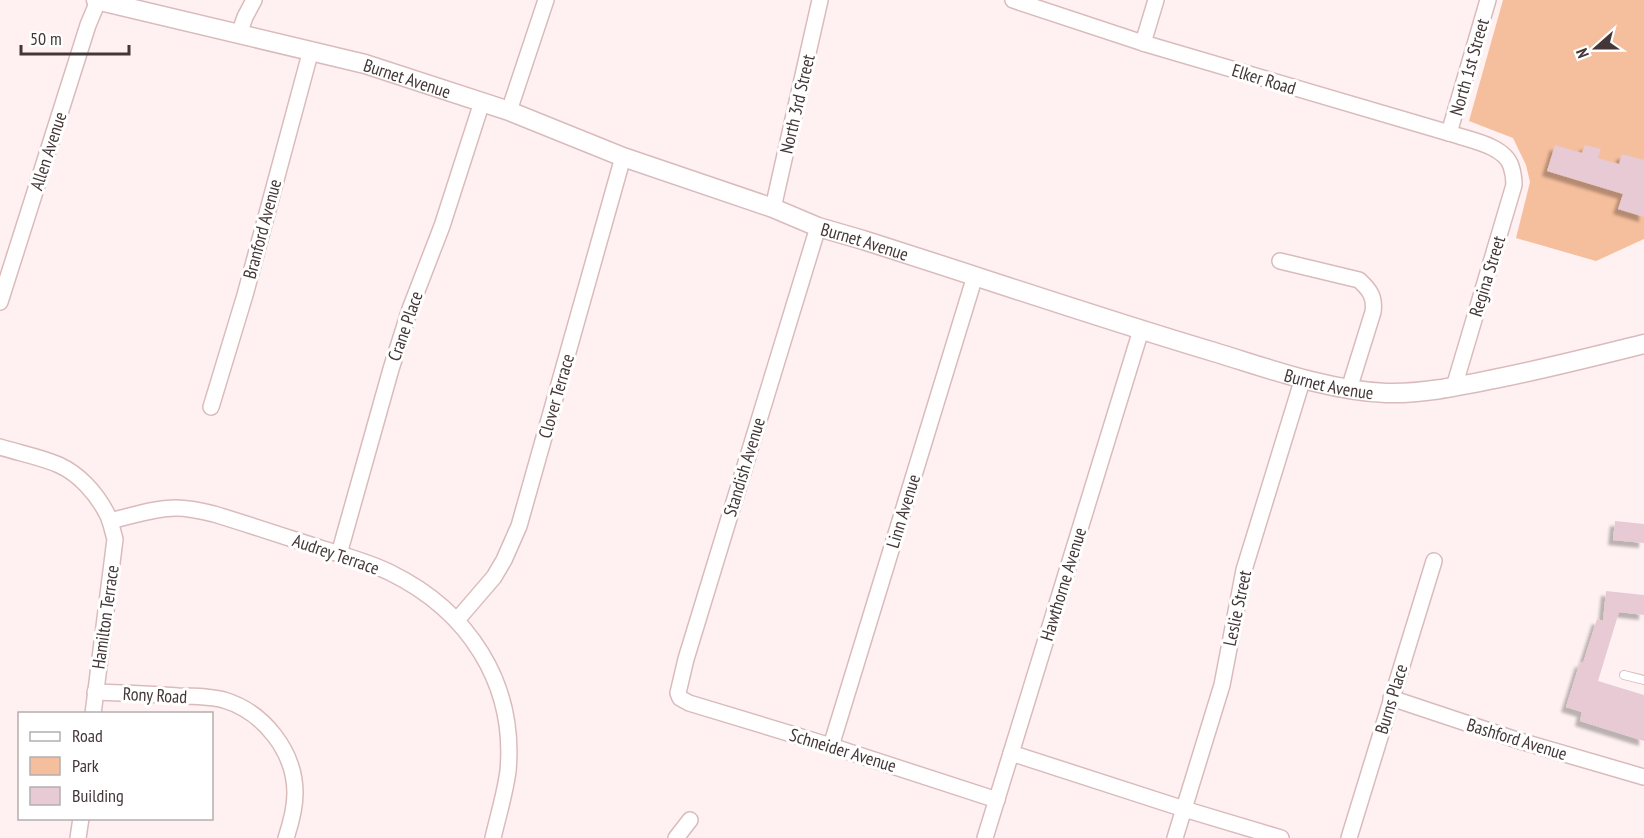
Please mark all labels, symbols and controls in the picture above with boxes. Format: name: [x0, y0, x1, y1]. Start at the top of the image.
street label: North 1st Street: [1444, 16, 1494, 118]
scale bar: [21, 18, 129, 56]
north arrow: [1566, 18, 1626, 78]
text: 50 m: [30, 27, 62, 50]
text: N: [1571, 46, 1593, 61]
street label: North 3rd Street: [774, 52, 820, 156]
street label: Burnet Avenue: [361, 53, 454, 103]
street label: Elker Road: [1229, 58, 1299, 100]
street label: Allen Avenue: [25, 109, 71, 193]
street label: Branford Avenue: [238, 177, 286, 281]
street label: Burnet Avenue: [818, 217, 911, 265]
street label: Regina Street: [1464, 233, 1510, 319]
street label: Crane Place: [382, 288, 428, 364]
street label: Clover Terrace: [533, 351, 579, 441]
street label: Burnet Avenue: [1282, 363, 1375, 404]
street label: Standish Avenue: [718, 415, 770, 519]
street label: Linn Avenue: [881, 471, 925, 551]
street label: Hawthorne Avenue: [1035, 525, 1091, 643]
street label: Audrey Terrace: [290, 528, 382, 580]
street label: Hamilton Terrace: [86, 564, 124, 670]
street label: Leslie Street: [1218, 568, 1256, 648]
street label: Burns Place: [1369, 661, 1413, 737]
street label: Rony Road: [122, 682, 188, 708]
legend: [18, 712, 213, 820]
street label: Bashford Avenue: [1464, 713, 1570, 765]
street label: Schneider Avenue: [787, 723, 899, 777]
text: Road: [72, 724, 103, 747]
text: Park: [72, 754, 99, 777]
text: Building: [72, 784, 124, 807]

